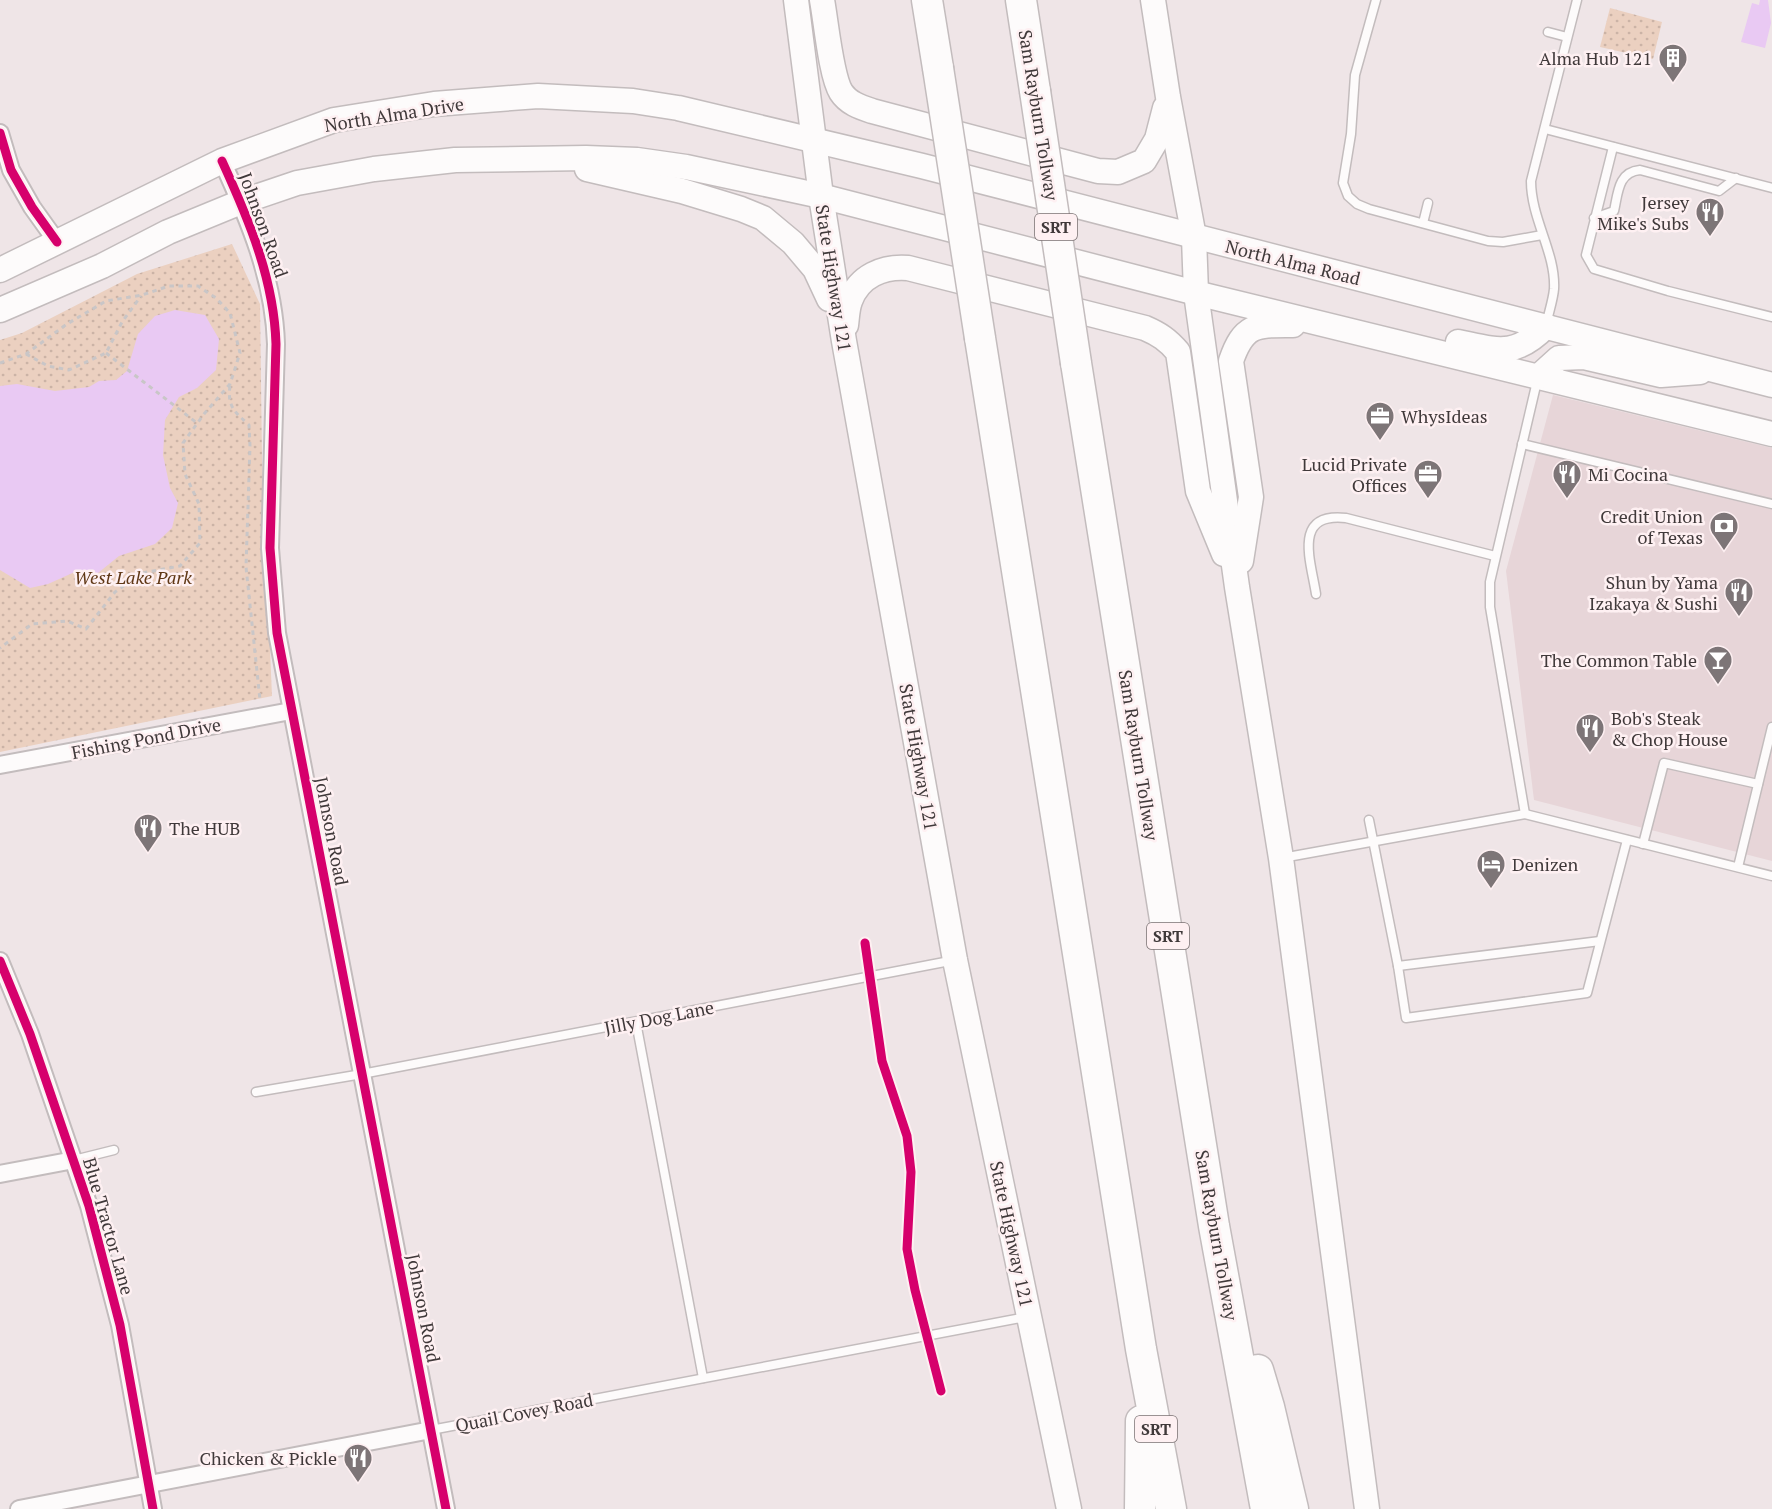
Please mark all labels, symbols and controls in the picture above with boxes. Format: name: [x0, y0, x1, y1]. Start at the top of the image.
street label: Sam Rayburn Tollway: [1014, 28, 1064, 203]
building icon: Alma Hub 121: [1657, 42, 1689, 84]
place label: Alma Hub 121: [1539, 46, 1652, 70]
street label: North Alma Drive: [323, 91, 465, 137]
street label: Johnson Road: [234, 169, 294, 281]
place label: Jersey Mike's Subs: [1597, 190, 1690, 235]
restaurant icon: Jersey Mike's Subs: [1694, 196, 1726, 238]
street label: State Highway 121: [811, 203, 857, 353]
road number: SRT: [1035, 214, 1077, 240]
street label: North Alma Road: [1223, 234, 1363, 290]
office icon: WhysIdeas: [1364, 400, 1396, 442]
place label: WhysIdeas: [1401, 404, 1488, 428]
place label: Lucid Private Offices: [1302, 452, 1407, 497]
office icon: Lucid Private Offices: [1412, 458, 1444, 500]
restaurant icon: Mi Cocina: [1551, 458, 1583, 500]
place label: Mi Cocina: [1588, 462, 1668, 486]
place label: Credit Union of Texas: [1600, 504, 1703, 549]
bank icon: Credit Union of Texas: [1708, 510, 1740, 552]
park label: West Lake Park: [74, 565, 192, 589]
place label: Shun by Yama Izakaya & Sushi: [1589, 570, 1718, 615]
restaurant icon: Shun by Yama Izakaya & Sushi: [1723, 576, 1755, 618]
bar icon: The Common Table: [1702, 644, 1734, 686]
place label: The Common Table: [1541, 648, 1697, 672]
street label: Sam Rayburn Tollway: [1114, 668, 1164, 843]
street label: State Highway 121: [894, 682, 944, 832]
place label: Bob's Steak & Chop House: [1611, 706, 1728, 751]
street label: Fishing Pond Drive: [69, 712, 223, 764]
restaurant icon: Bob's Steak & Chop House: [1574, 712, 1606, 754]
street label: Johnson Road: [310, 775, 354, 887]
restaurant icon: The HUB: [132, 812, 164, 854]
place label: The HUB: [169, 816, 240, 840]
hotel icon: Denizen: [1475, 848, 1507, 890]
place label: Denizen: [1512, 852, 1579, 876]
road number: SRT: [1147, 923, 1189, 949]
street label: Jilly Dog Lane: [602, 995, 716, 1039]
street label: Sam Rayburn Tollway: [1190, 1148, 1244, 1323]
street label: Blue Tractor Lane: [78, 1155, 140, 1297]
street label: State Highway 121: [985, 1159, 1039, 1309]
street label: Johnson Road: [402, 1252, 446, 1364]
street label: Quail Covey Road: [453, 1387, 595, 1437]
road number: SRT: [1135, 1416, 1177, 1442]
restaurant icon: Chicken & Pickle: [342, 1442, 374, 1484]
place label: Chicken & Pickle: [200, 1446, 337, 1470]

